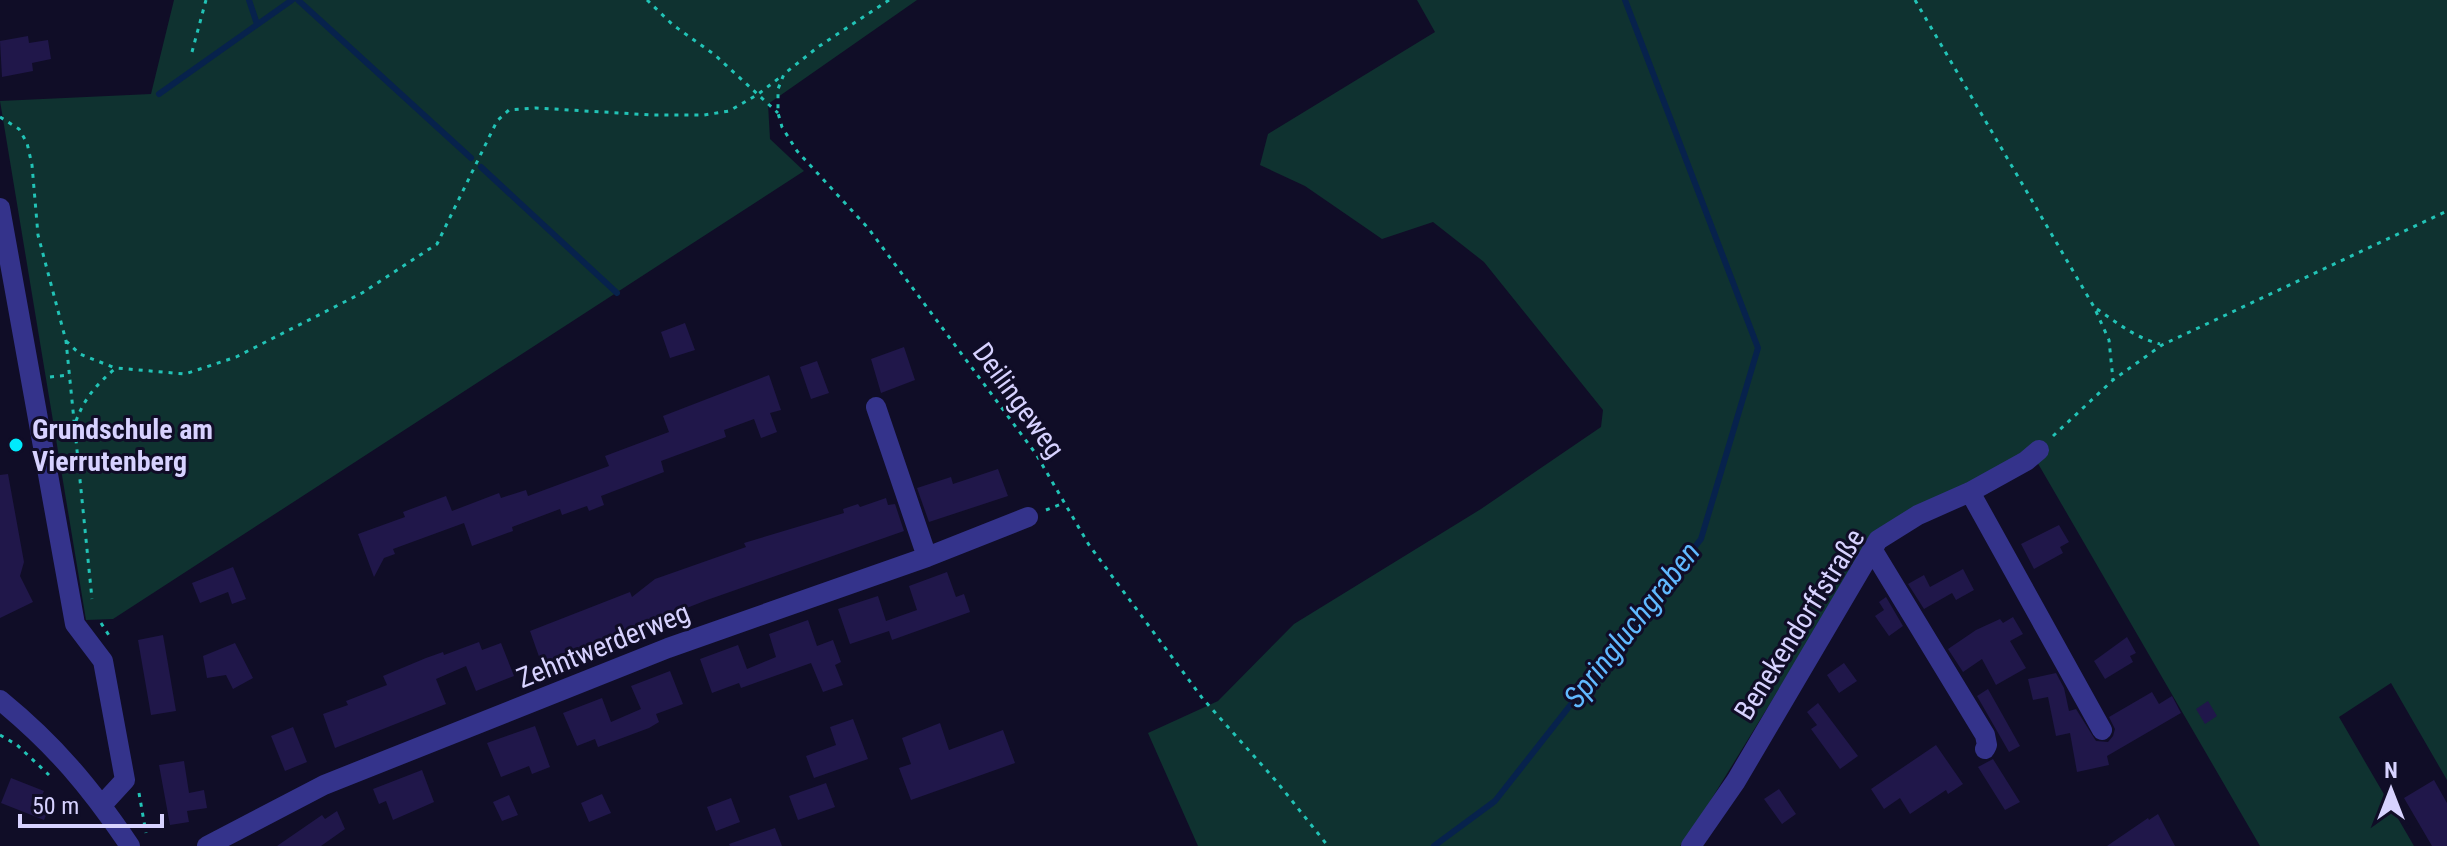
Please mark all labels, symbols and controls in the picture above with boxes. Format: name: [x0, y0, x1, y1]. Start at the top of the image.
street label: Deilingeweg: [966, 336, 1071, 464]
place label: Grundschule am Vierrutenberg: [32, 413, 213, 478]
marker: Grundschule am Vierrutenberg: [7, 436, 25, 454]
street label: Benekendorffstraße: [1727, 523, 1871, 726]
water label: Springluchgraben: [1556, 535, 1707, 714]
street label: Zehntwerderweg: [512, 596, 694, 695]
north arrow: [2351, 750, 2431, 830]
text: N: [2384, 758, 2398, 783]
scale bar: [20, 778, 162, 828]
text: 50 m: [32, 792, 79, 820]

